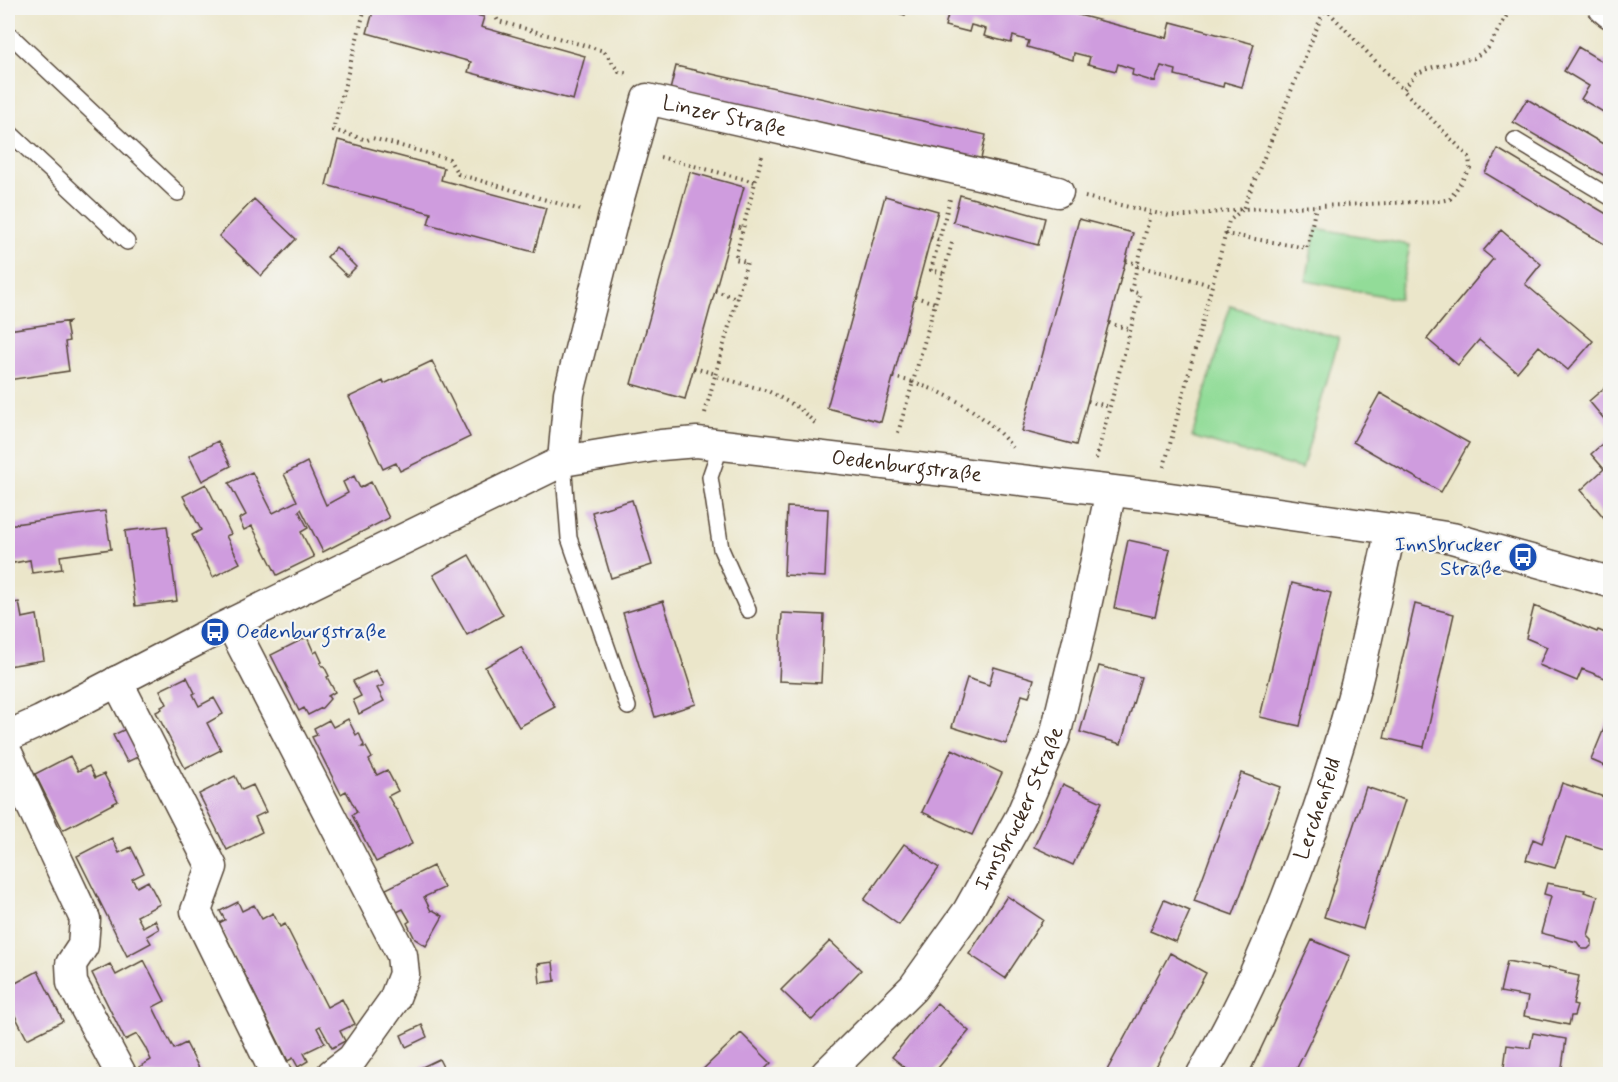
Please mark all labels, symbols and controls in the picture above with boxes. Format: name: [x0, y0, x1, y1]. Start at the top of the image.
street label: Linzer Straße: [660, 89, 789, 144]
street label: Oedenburgstraße: [830, 444, 983, 489]
place label: Innsbrucker Straße: [1395, 531, 1502, 583]
bus stop icon: Innsbrucker Straße: [1507, 541, 1539, 573]
bus stop icon: Oedenburgstraße: [199, 616, 231, 648]
place label: Oedenburgstraße: [236, 618, 387, 648]
street label: Innsbrucker Straße: [968, 724, 1071, 895]
street label: Lerchenfeld: [1288, 754, 1348, 864]

